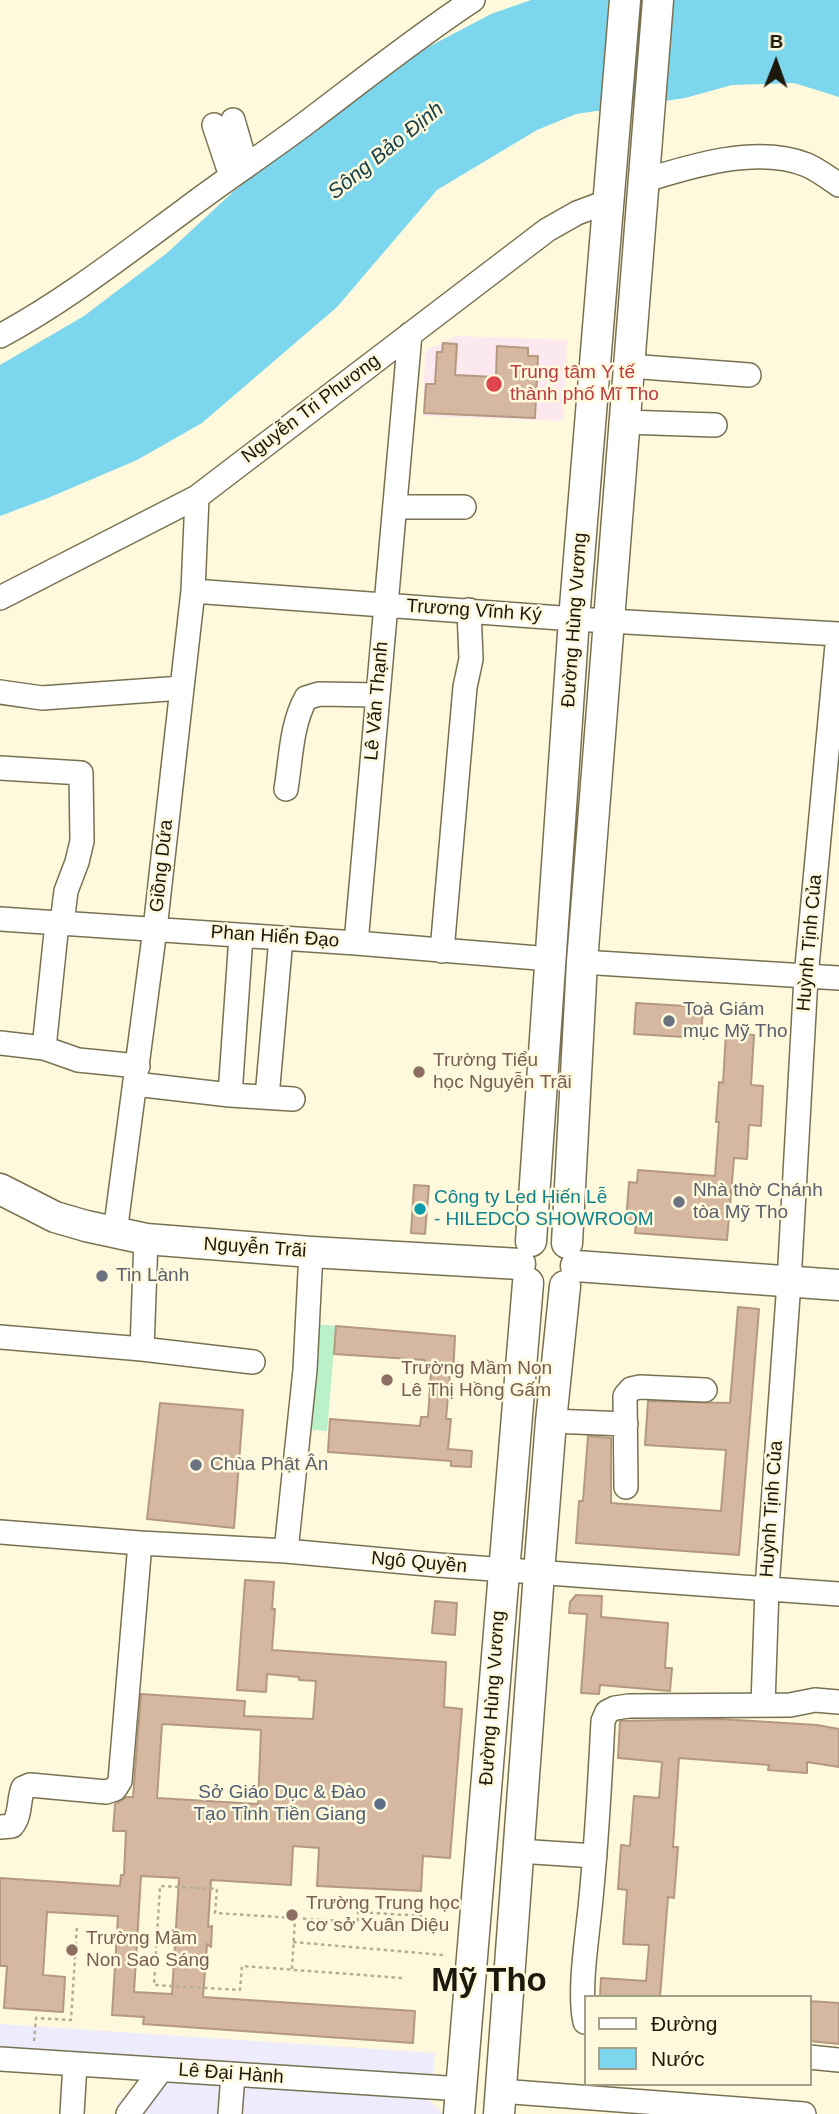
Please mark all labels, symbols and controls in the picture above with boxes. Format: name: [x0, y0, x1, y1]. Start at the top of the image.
north arrow: [741, 28, 811, 98]
text: B: [769, 31, 783, 52]
water label: Sông Bảo Định: [323, 97, 449, 205]
street label: Nguyễn Tri Phương: [237, 350, 385, 468]
place label: Trung tâm Y tế thành phố Mĩ Tho: [510, 362, 659, 406]
marker: Trung tâm Y tế thành phố Mĩ Tho: [484, 374, 504, 394]
street label: Đường Hùng Vương: [558, 532, 592, 708]
street label: Trương Vĩnh Ký: [406, 595, 542, 627]
street label: Lê Văn Thạnh: [360, 641, 394, 761]
street label: Giồng Dứa: [146, 819, 178, 913]
street label: Huỳnh Tịnh Của: [793, 874, 827, 1012]
street label: Phan Hiển Đạo: [210, 921, 340, 953]
place label: Toà Giám mục Mỹ Tho: [683, 999, 788, 1043]
marker: Toà Giám mục Mỹ Tho: [661, 1013, 677, 1029]
place label: Trường Tiểu học Nguyễn Trãi: [433, 1050, 572, 1094]
marker: Trường Tiểu học Nguyễn Trãi: [411, 1064, 427, 1080]
place label: Nhà thờ Chánh tòa Mỹ Tho: [693, 1180, 823, 1224]
place label: Công ty Led Hiến Lễ - HILEDCO SHOWROOM: [434, 1187, 654, 1231]
marker: Nhà thờ Chánh tòa Mỹ Tho: [671, 1194, 687, 1210]
marker: Công ty Led Hiến Lễ - HILEDCO SHOWROOM: [412, 1201, 428, 1217]
street label: Nguyễn Trãi: [203, 1233, 307, 1263]
place label: Tin Lành: [116, 1265, 189, 1287]
marker: Tin Lành: [94, 1268, 110, 1284]
place label: Trường Mầm Non Lê Thị Hồng Gấm: [401, 1358, 552, 1402]
marker: Trường Mầm Non Lê Thị Hồng Gấm: [379, 1372, 395, 1388]
street label: Huỳnh Tịnh Của: [756, 1440, 788, 1578]
place label: Chùa Phật Ân: [210, 1454, 328, 1476]
marker: Chùa Phật Ân: [188, 1457, 204, 1473]
street label: Ngô Quyền: [370, 1547, 468, 1579]
street label: Đường Hùng Vương: [476, 1610, 510, 1786]
place label: Sở Giáo Dục & Đào Tạo Tỉnh Tiền Giang: [194, 1782, 366, 1826]
marker: Sở Giáo Dục & Đào Tạo Tỉnh Tiền Giang: [372, 1796, 388, 1812]
place label: Trường Trung học cơ sở Xuân Diệu: [306, 1893, 460, 1937]
marker: Trường Trung học cơ sở Xuân Diệu: [284, 1907, 300, 1923]
place label: Trường Mầm Non Sao Sáng: [86, 1928, 210, 1972]
marker: Trường Mầm Non Sao Sáng: [64, 1942, 80, 1958]
district label: Mỹ Tho: [431, 1962, 547, 2002]
legend: [584, 1995, 811, 2086]
text: Đường: [651, 2012, 717, 2035]
text: Nước: [651, 2047, 705, 2070]
street label: Lê Đại Hành: [178, 2059, 284, 2089]

